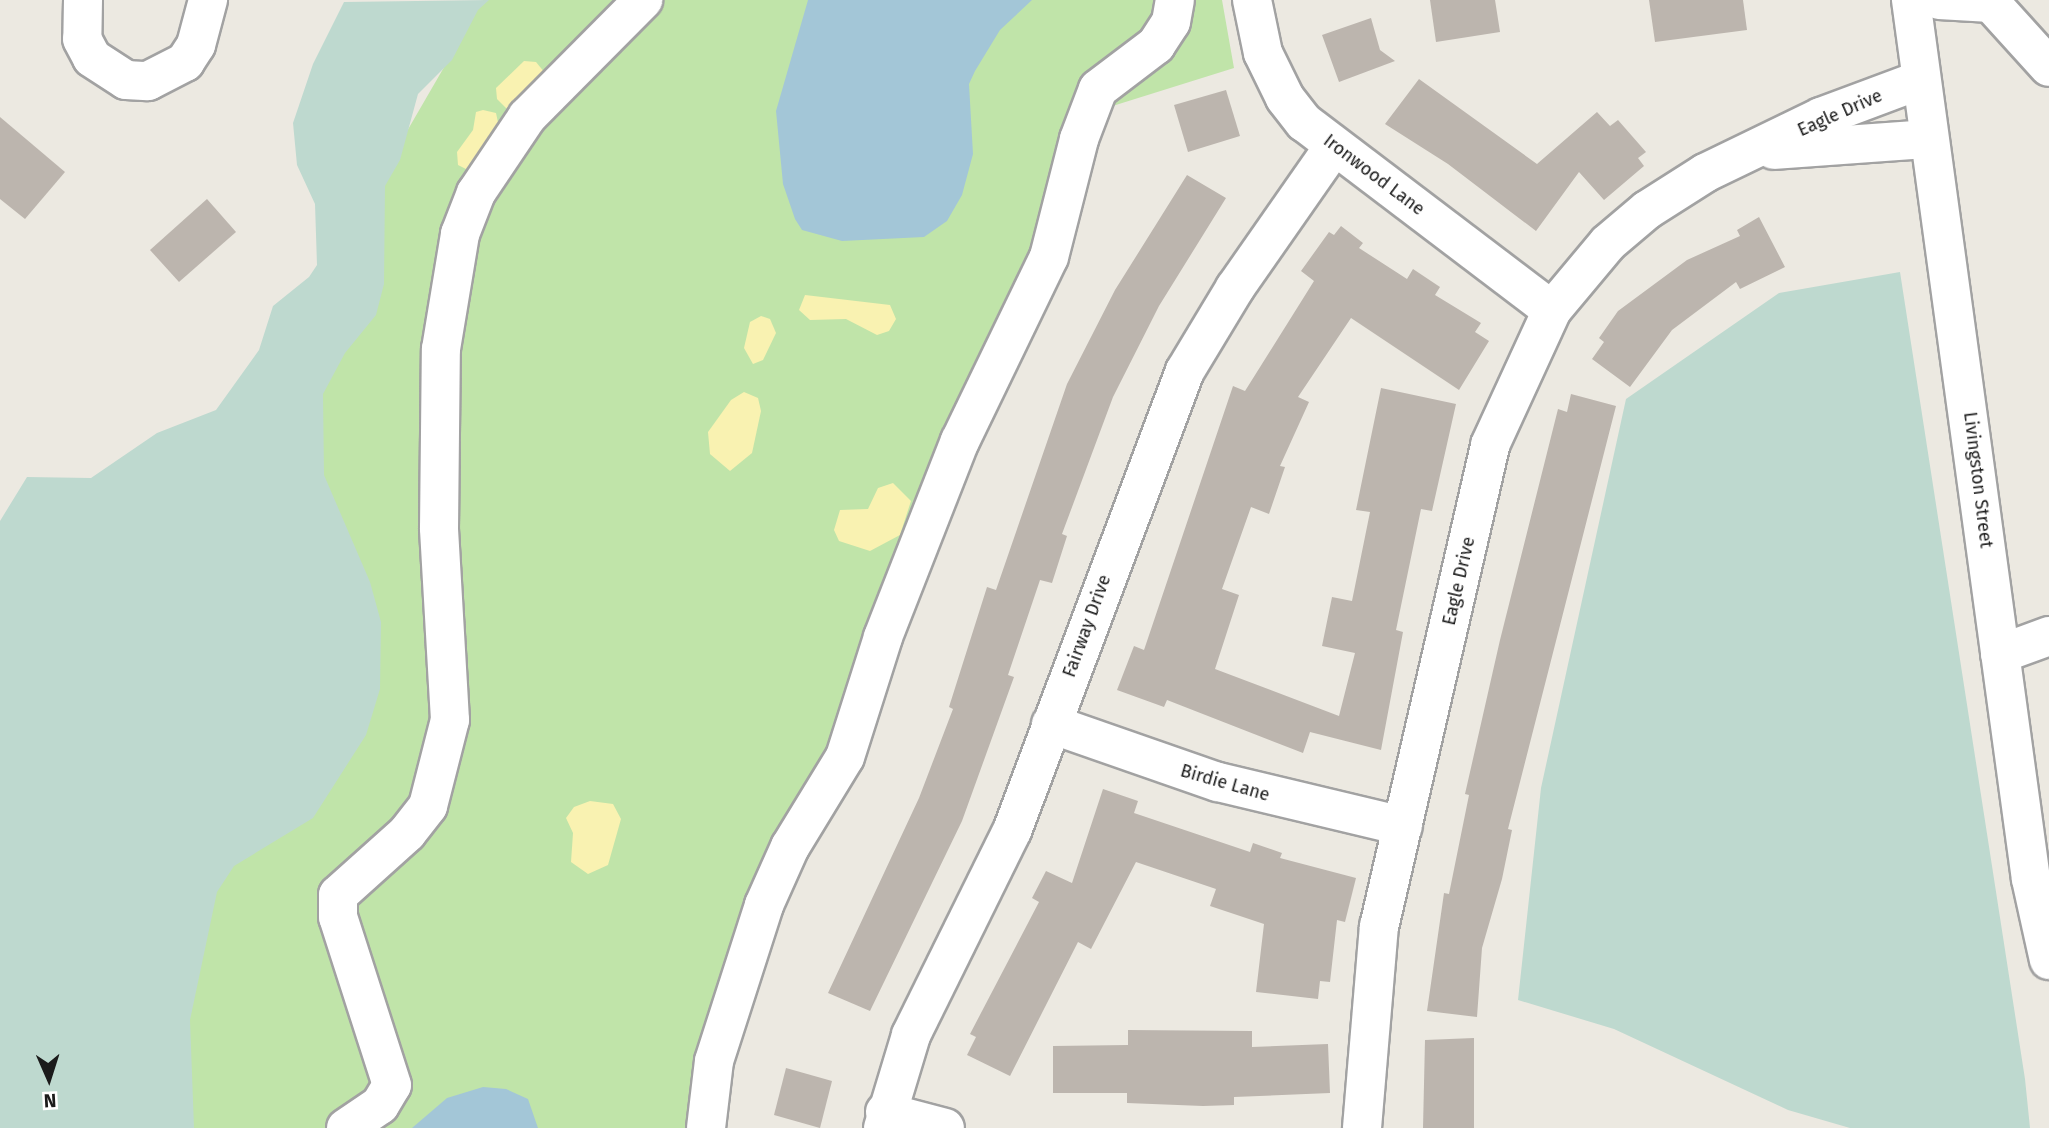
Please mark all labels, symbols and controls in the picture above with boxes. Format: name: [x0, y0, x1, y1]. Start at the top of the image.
street label: Eagle Drive: [1794, 85, 1886, 141]
street label: Ironwood Lane: [1319, 130, 1429, 220]
street label: Livingston Street: [1959, 411, 1997, 549]
street label: Eagle Drive: [1438, 535, 1480, 627]
street label: Fairway Drive: [1058, 572, 1116, 680]
street label: Birdie Lane: [1178, 760, 1272, 806]
north arrow: [14, 1044, 84, 1114]
text: N: [43, 1089, 57, 1112]

